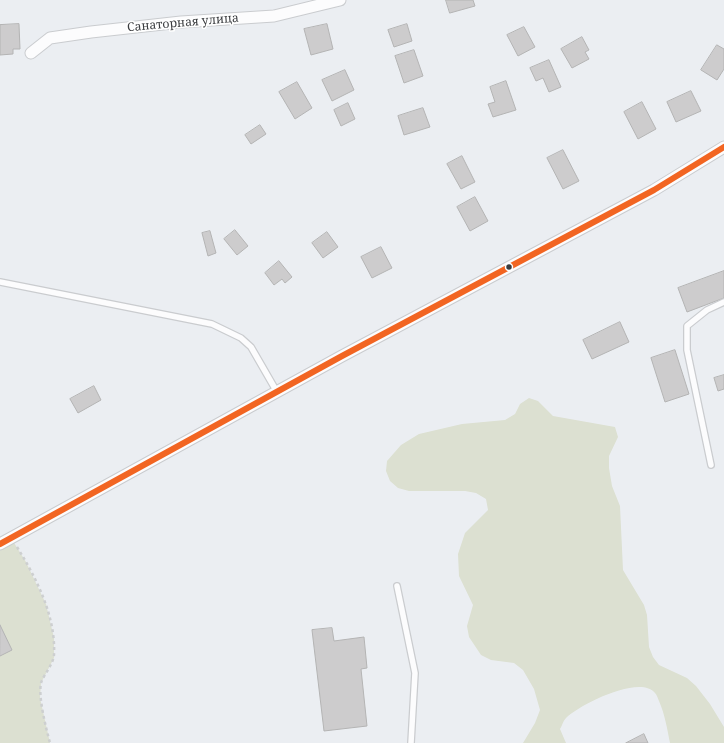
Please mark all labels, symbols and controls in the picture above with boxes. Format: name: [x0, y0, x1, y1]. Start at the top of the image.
street label: Санаторная улица: [127, 11, 239, 35]
unlabelled marker: [504, 262, 514, 272]

